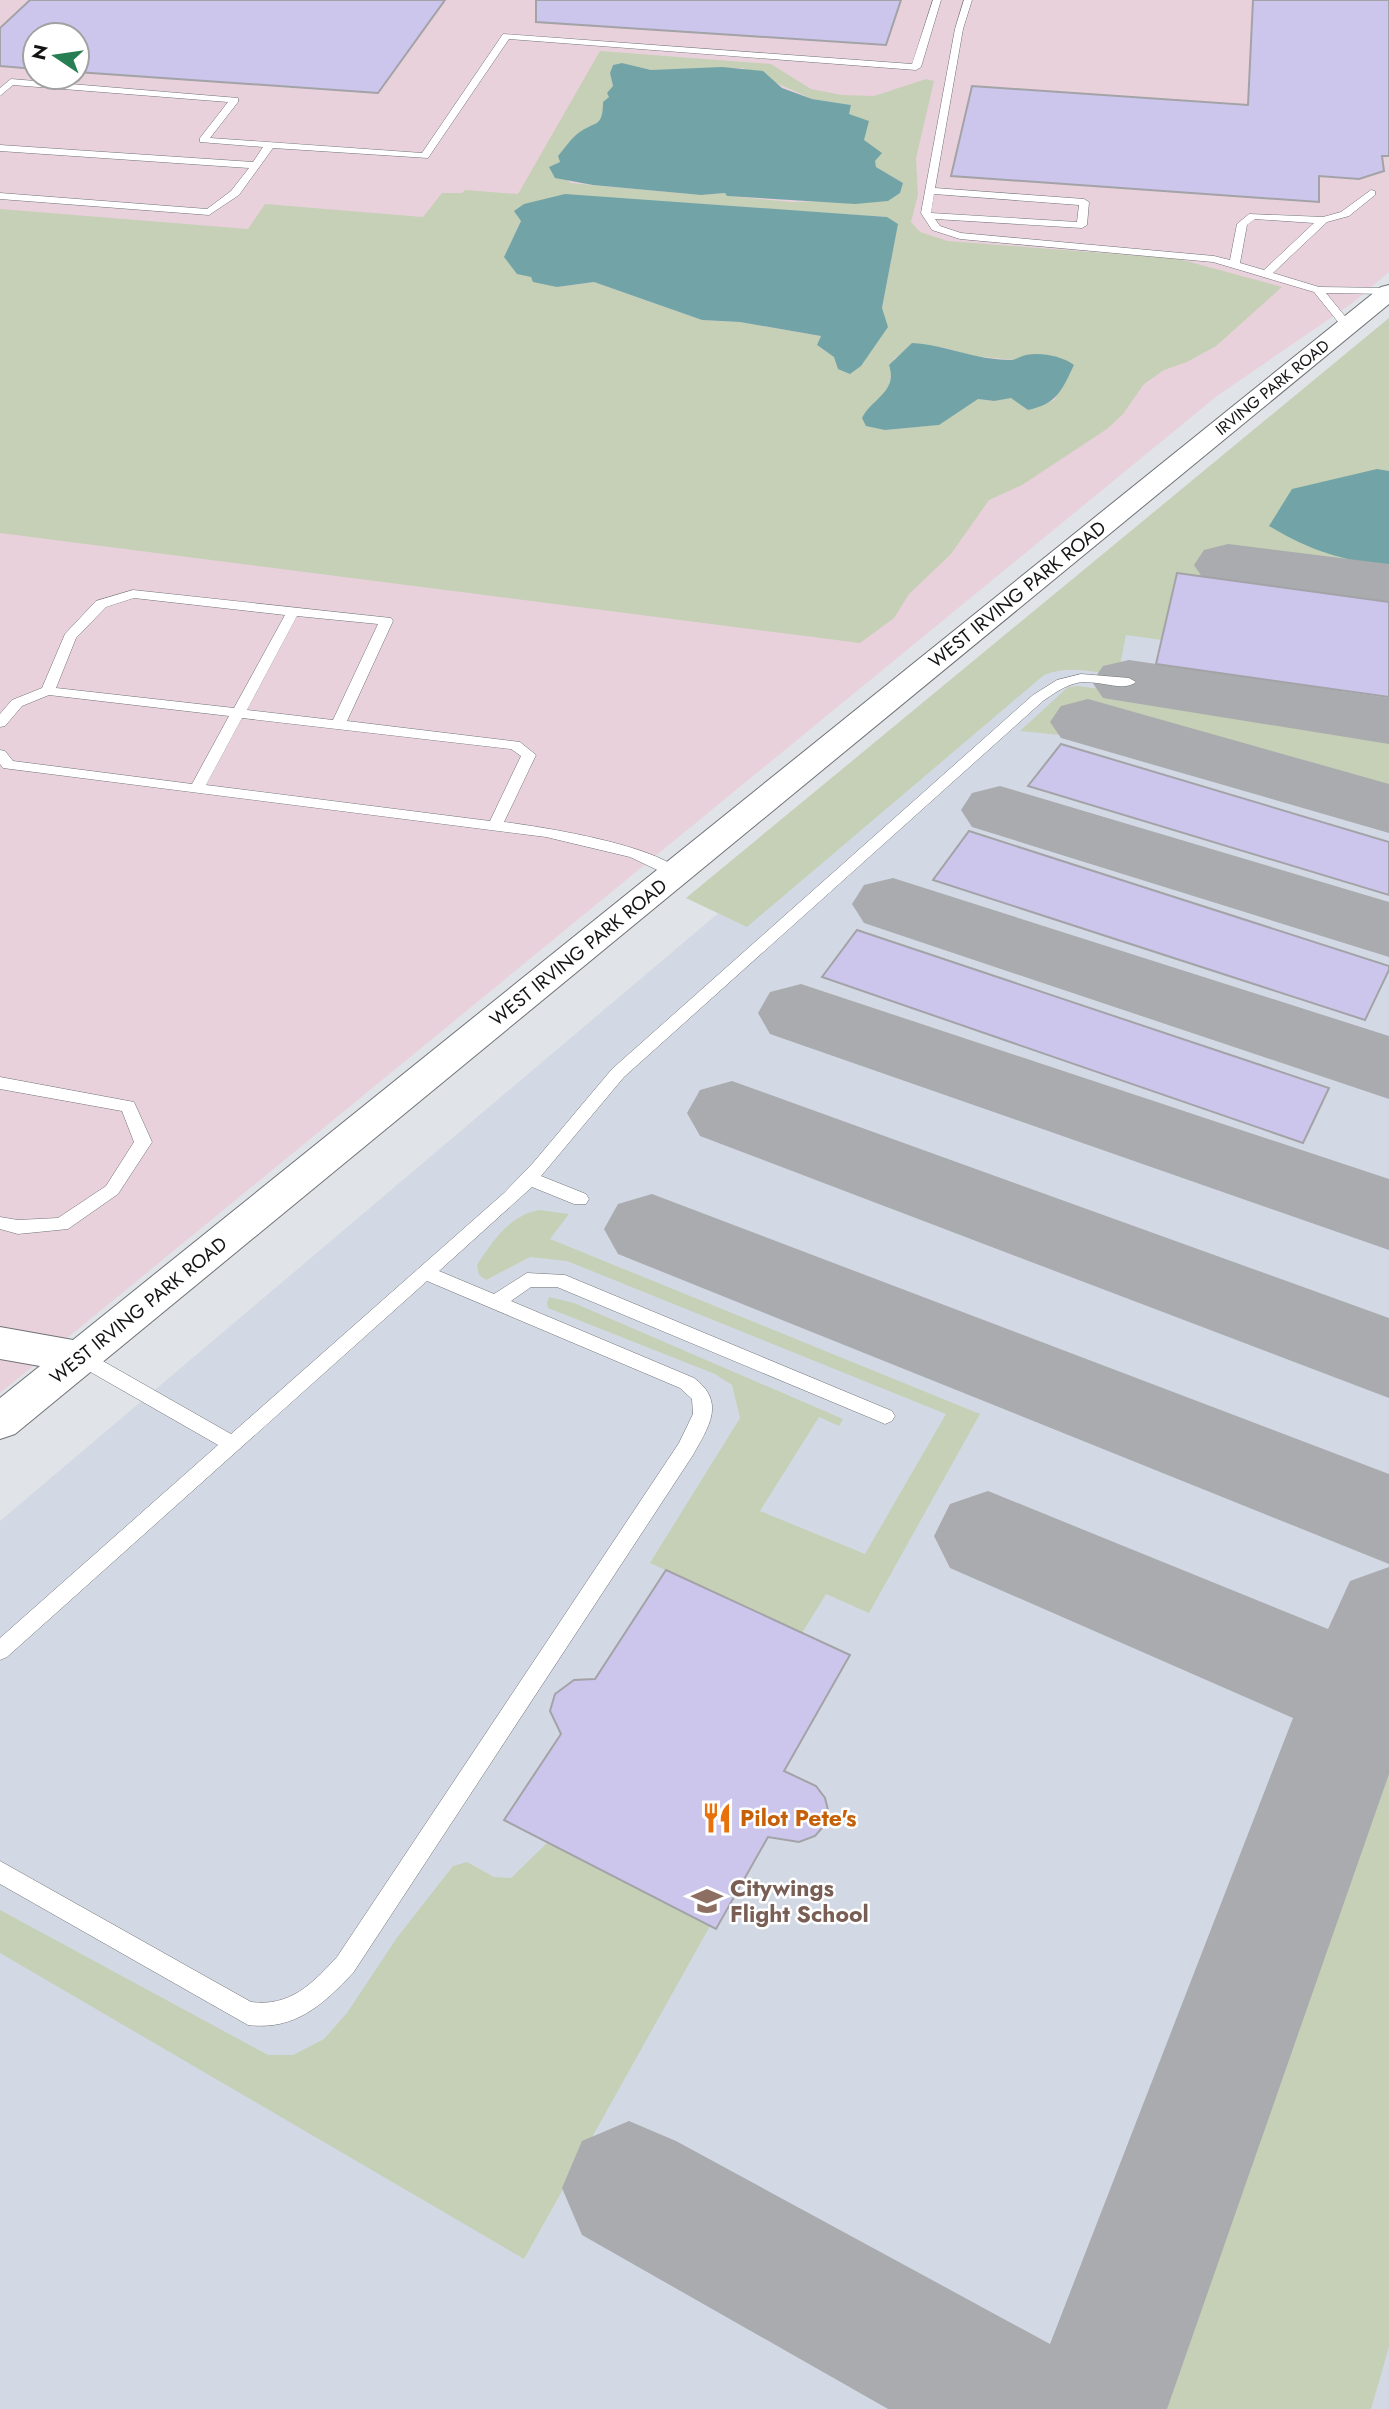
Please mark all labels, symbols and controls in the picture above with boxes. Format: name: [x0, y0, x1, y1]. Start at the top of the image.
north arrow: [21, 21, 91, 91]
text: N: [25, 42, 55, 63]
street label: IRVING PARK ROAD: [1210, 334, 1334, 441]
street label: WEST IRVING PARK ROAD: [923, 514, 1112, 674]
street label: WEST IRVING PARK ROAD: [484, 872, 673, 1032]
street label: WEST IRVING PARK ROAD: [44, 1230, 233, 1390]
restaurant icon: Pilot Pete's: [700, 1801, 734, 1835]
place label: Pilot Pete's: [740, 1801, 857, 1835]
place label: Citywings Flight School: [730, 1871, 869, 1931]
school or university icon: Citywings Flight School: [690, 1884, 724, 1918]

